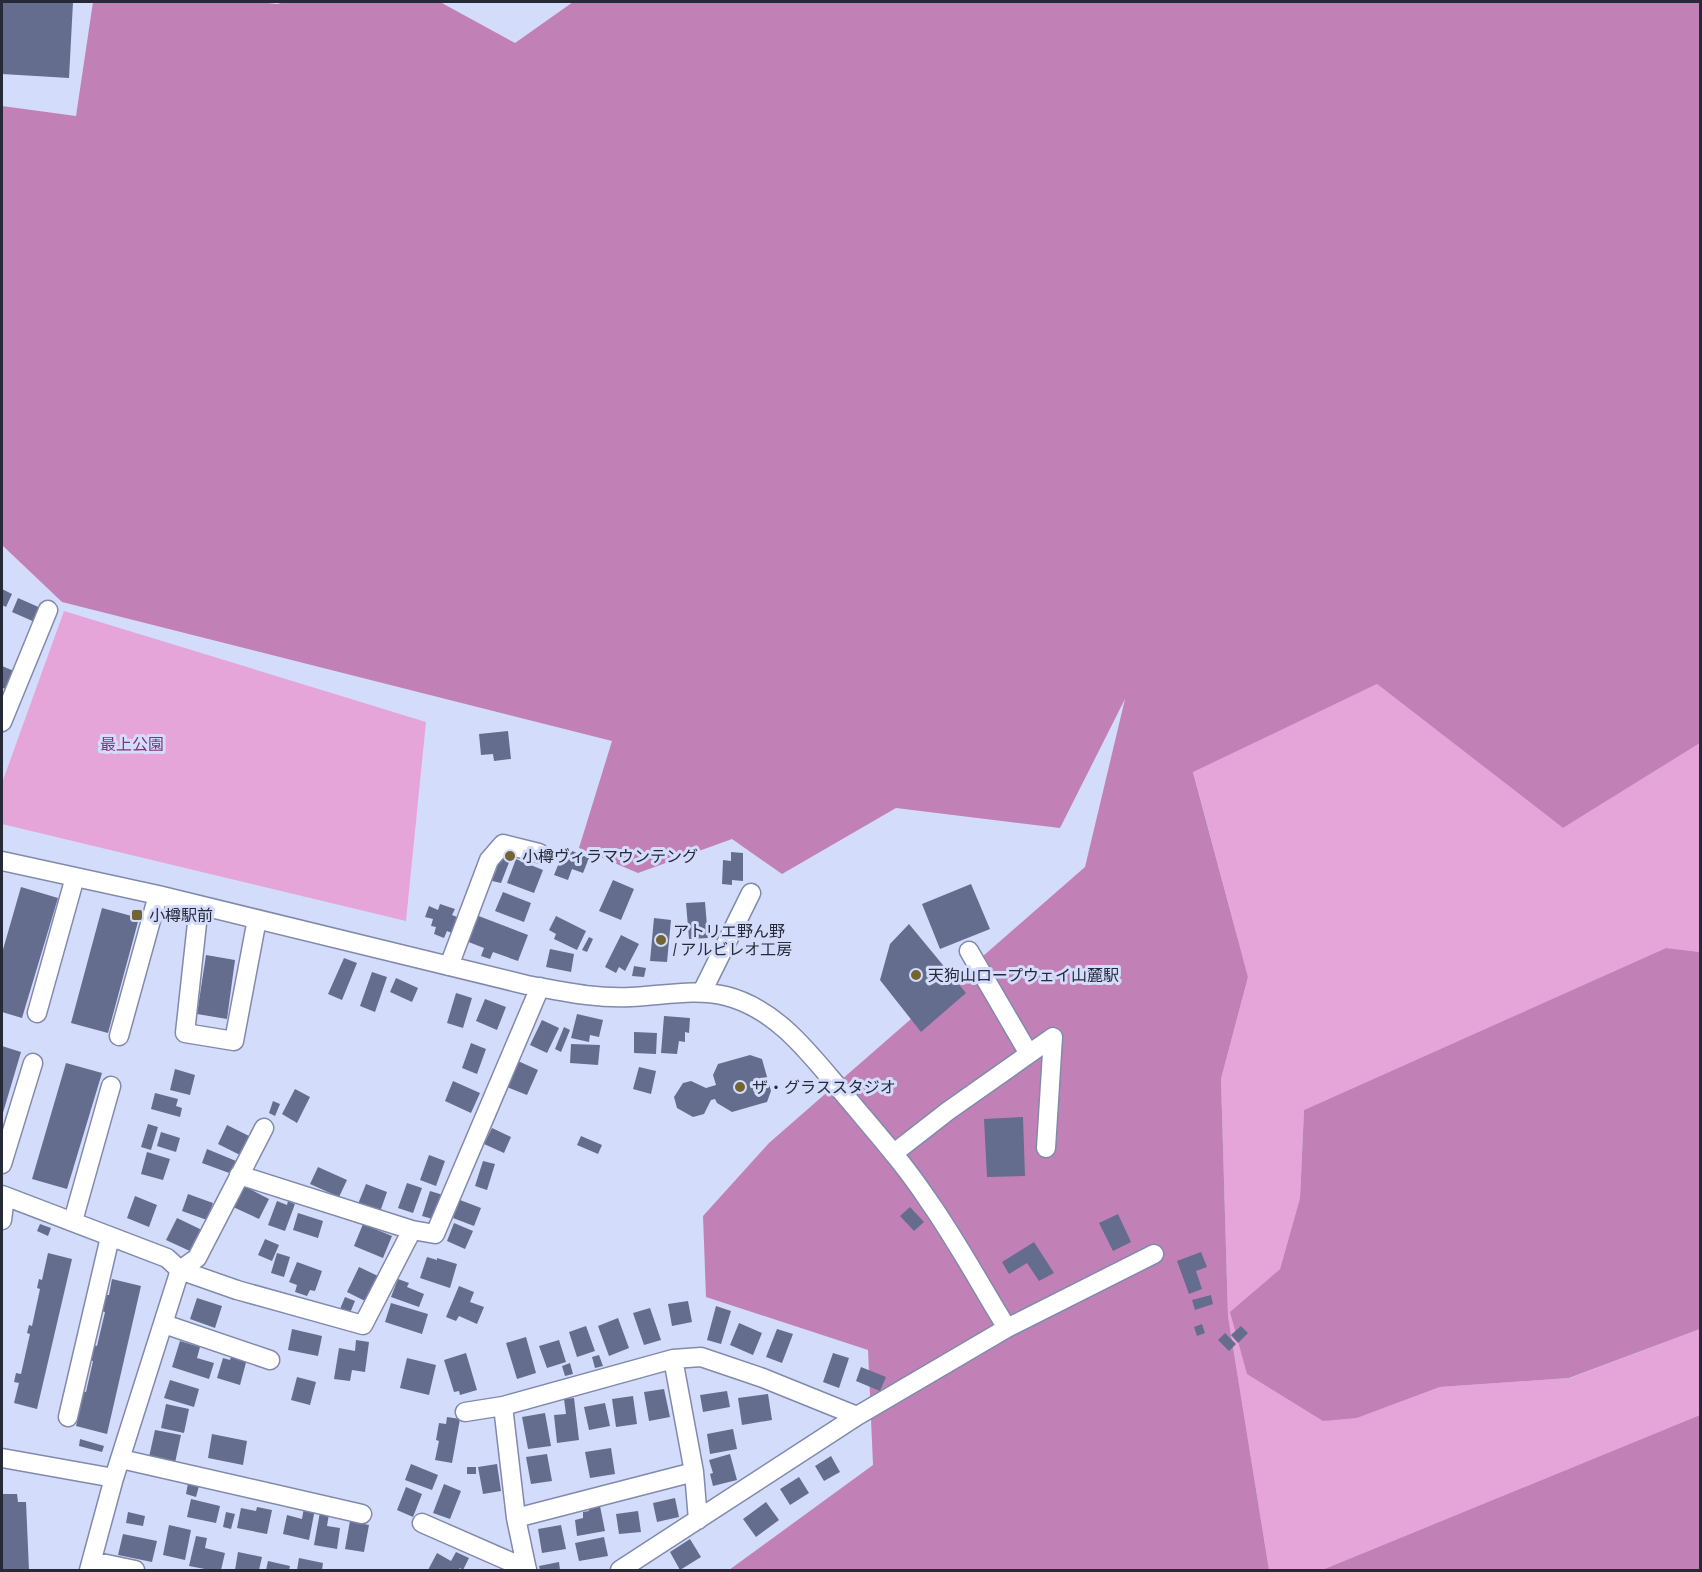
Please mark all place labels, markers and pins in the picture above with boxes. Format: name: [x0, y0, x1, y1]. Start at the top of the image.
place label: 小樽ヴィラマウンテング: [522, 845, 698, 867]
marker: 小樽ヴィラマウンテング: [503, 849, 517, 863]
place label: 小樽駅前: [149, 904, 213, 926]
marker: 小樽駅前: [130, 908, 144, 922]
place label: アトリエ野ん野 / アルビレオ工房: [673, 920, 792, 960]
marker: アトリエ野ん野 / アルビレオ工房: [654, 933, 668, 947]
place label: 天狗山ロープウェイ山麓駅: [928, 964, 1119, 986]
marker: 天狗山ロープウェイ山麓駅: [909, 968, 923, 982]
place label: ザ・グラススタジオ: [752, 1076, 896, 1098]
marker: ザ・グラススタジオ: [733, 1080, 747, 1094]

